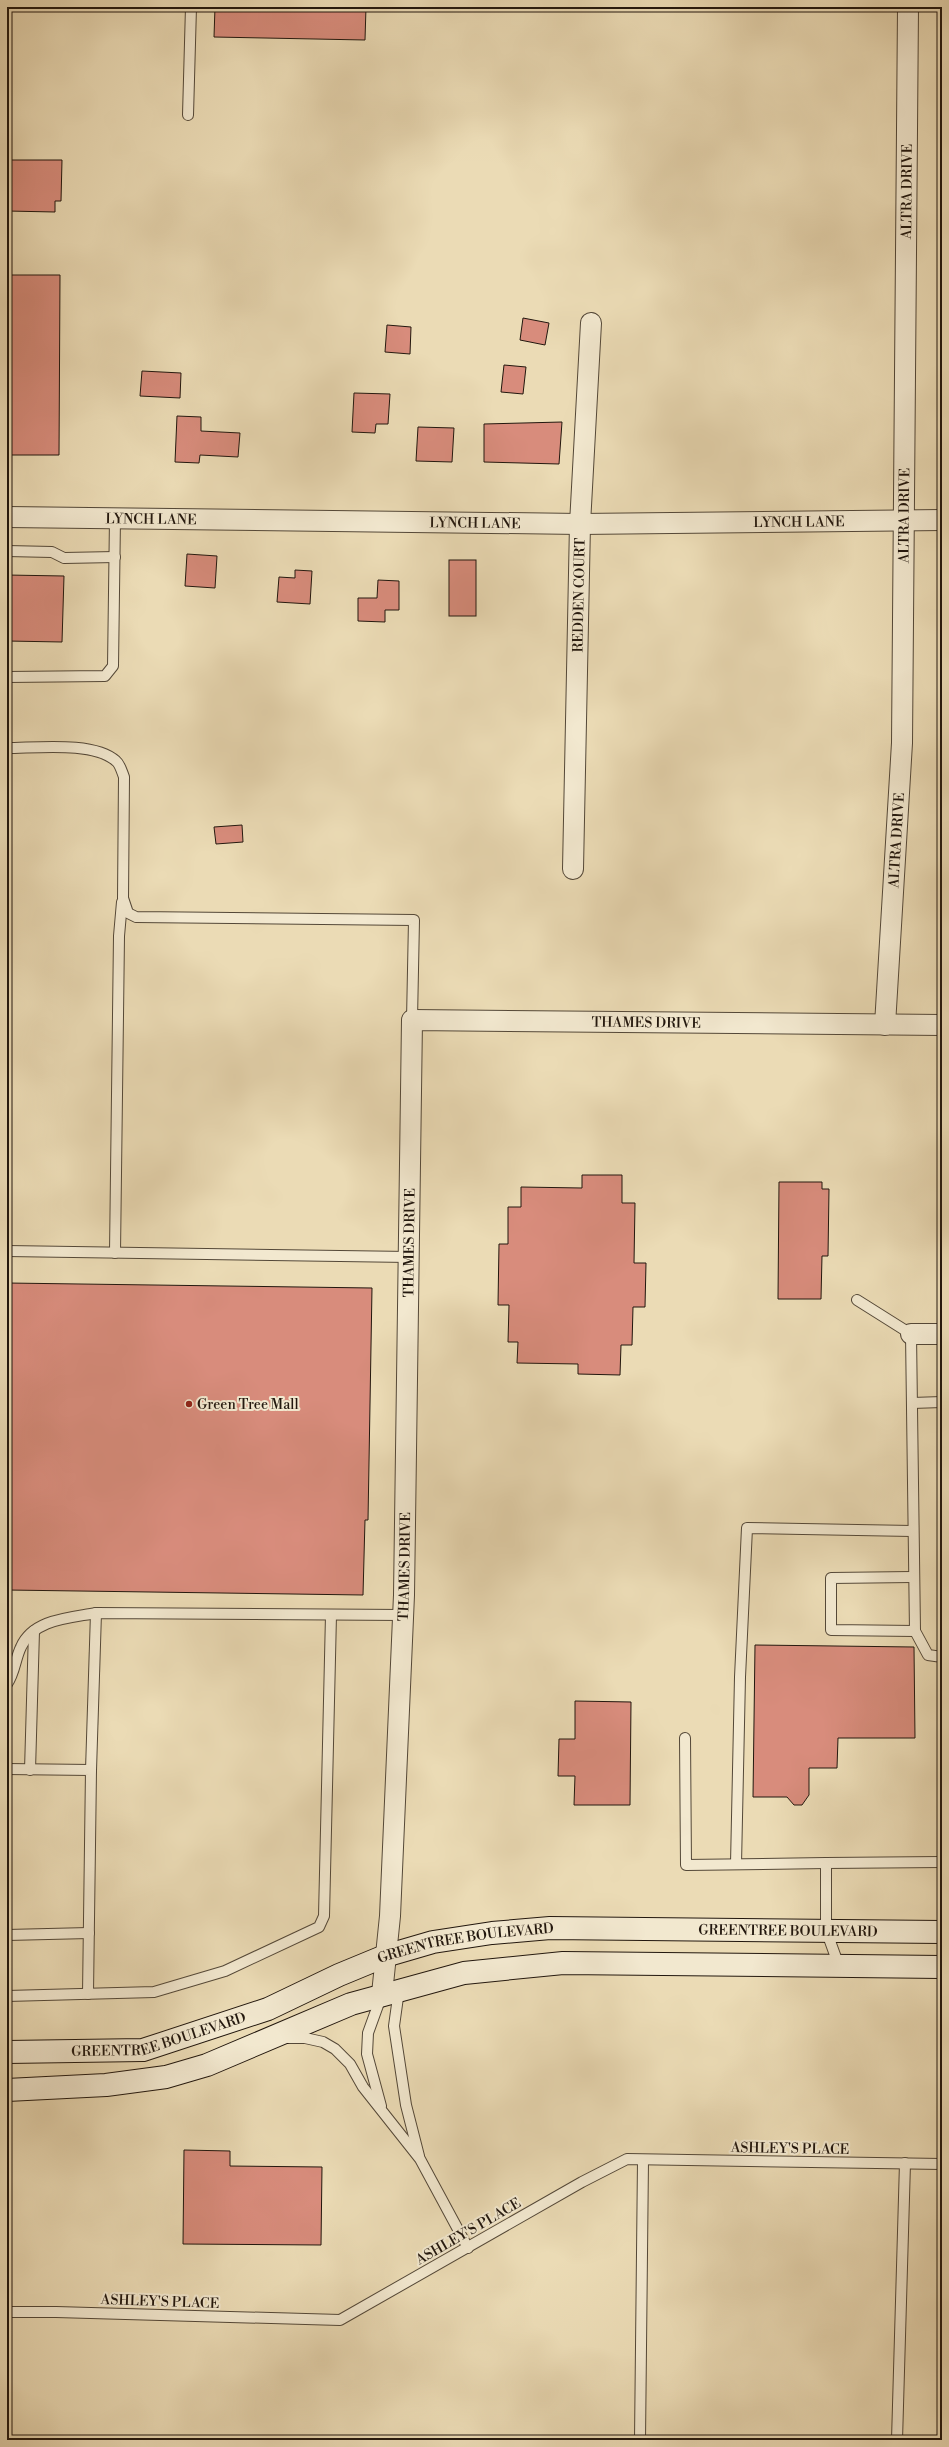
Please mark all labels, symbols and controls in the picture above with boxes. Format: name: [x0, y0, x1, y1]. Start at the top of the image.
street label: ALTRA DRIVE: [898, 144, 917, 240]
street label: ALTRA DRIVE: [895, 468, 914, 564]
street label: LYNCH LANE: [105, 510, 197, 529]
street label: LYNCH LANE: [753, 513, 845, 532]
street label: LYNCH LANE: [429, 514, 521, 533]
street label: REDDEN COURT: [569, 537, 590, 653]
street label: ALTRA DRIVE: [885, 792, 909, 890]
street label: THAMES DRIVE: [591, 1014, 701, 1033]
street label: THAMES DRIVE: [400, 1188, 420, 1298]
place label: Green Tree Mall: [197, 1396, 299, 1414]
marker: Green Tree Mall: [184, 1399, 194, 1409]
street label: THAMES DRIVE: [395, 1512, 415, 1622]
street label: GREENTREE BOULEVARD: [375, 1920, 555, 1968]
street label: GREENTREE BOULEVARD: [698, 1922, 878, 1941]
street label: GREENTREE BOULEVARD: [71, 2009, 249, 2061]
street label: ASHLEY'S PLACE: [730, 2139, 849, 2159]
street label: ASHLEY'S PLACE: [412, 2194, 524, 2270]
street label: ASHLEY'S PLACE: [99, 2291, 220, 2313]

